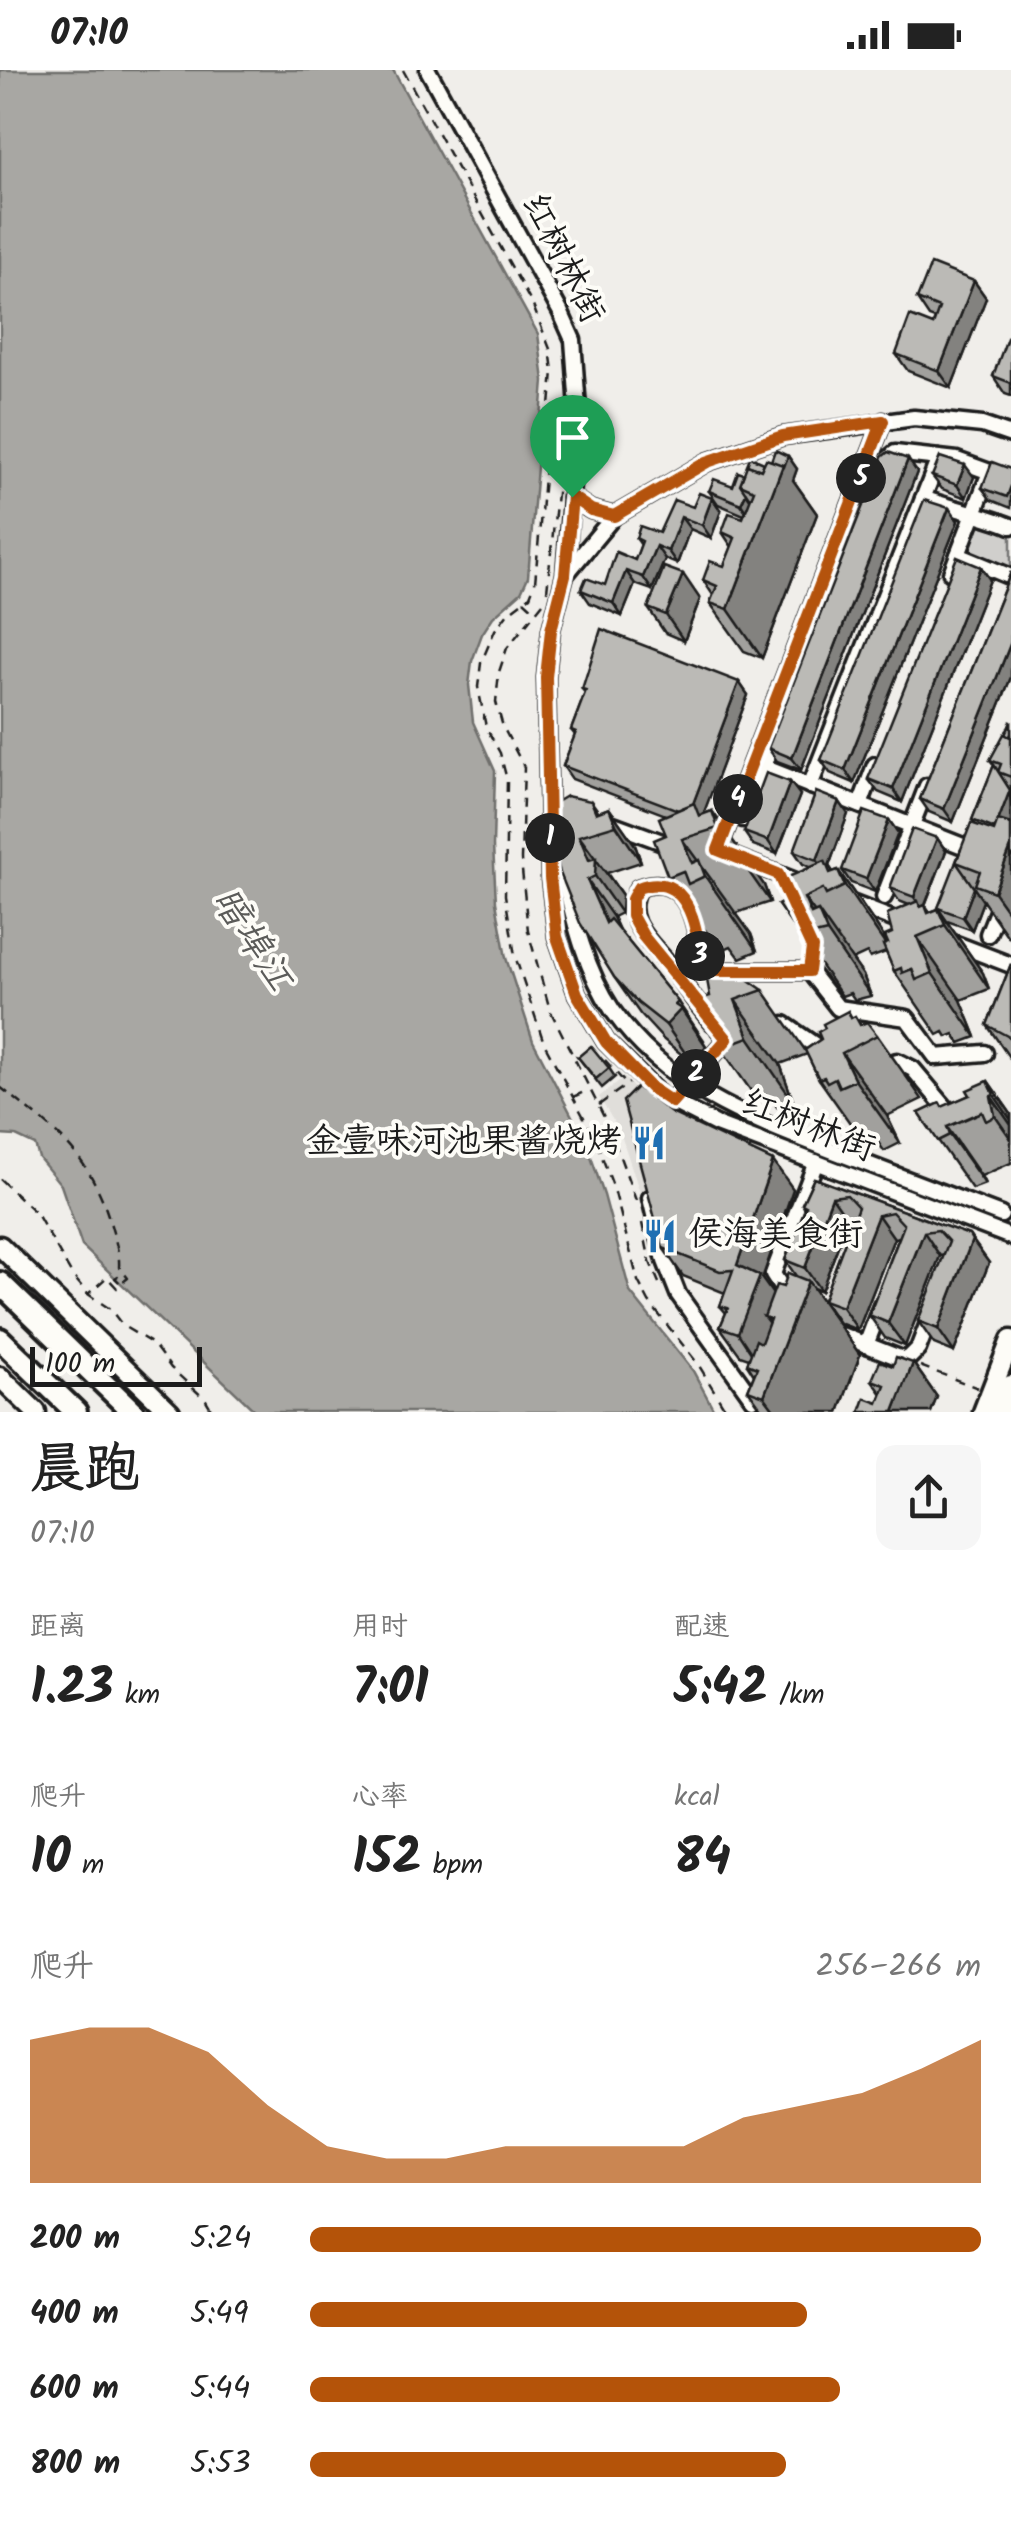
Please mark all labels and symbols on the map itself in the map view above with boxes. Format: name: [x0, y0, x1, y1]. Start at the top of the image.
street label: 红树林街: [505, 184, 619, 334]
pin: [530, 395, 615, 498]
pin: 5: [836, 453, 886, 503]
pin: 4: [713, 774, 763, 824]
pin: 1: [525, 813, 575, 863]
water label: 暗埠江: [195, 876, 308, 1006]
pin: 3: [675, 931, 725, 981]
pin: 2: [671, 1049, 721, 1099]
street label: 红树林街: [733, 1076, 883, 1178]
place label: 金壹味河池果酱烧烤: [306, 1115, 621, 1171]
restaurant icon: 金壹味河池果酱烧烤: [630, 1124, 668, 1162]
place label: 侯海美食街: [688, 1208, 863, 1264]
restaurant icon: 侯海美食街: [641, 1217, 679, 1255]
scale bar: [30, 1342, 202, 1386]

